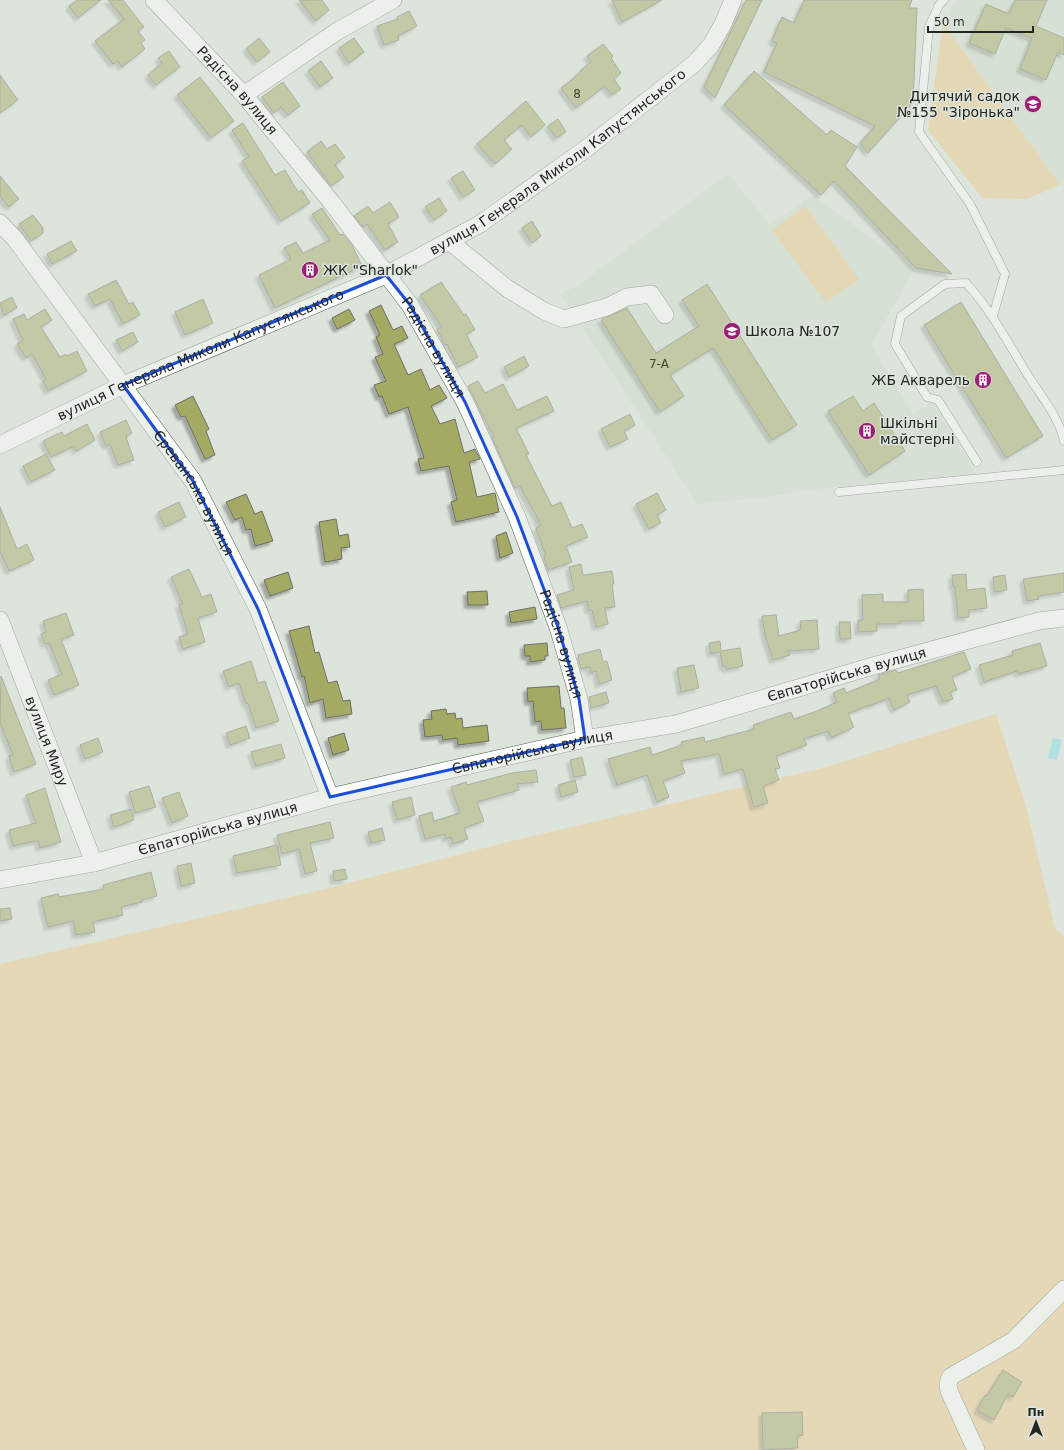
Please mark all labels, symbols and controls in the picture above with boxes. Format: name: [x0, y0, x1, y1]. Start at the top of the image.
scale bar: [928, 8, 1033, 34]
text: 50 m: [934, 15, 965, 29]
street label: Радісна вулиця: [194, 43, 281, 138]
street label: вулиця Генерала Миколи Капустянського: [427, 66, 689, 258]
house number: 8: [573, 87, 581, 101]
place label: Дитячий садок №155 "Зіронька": [897, 88, 1020, 120]
school or university icon: Дитячий садок №155 "Зіронька": [1023, 94, 1043, 114]
building icon: ЖК "Sharlok": [300, 260, 320, 280]
place label: ЖК "Sharlok": [323, 262, 418, 278]
street label: вулиця Генерала Миколи Капустянського: [55, 286, 346, 424]
street label: Радісна вулиця: [399, 294, 469, 400]
school or university icon: Школа №107: [722, 321, 742, 341]
place label: Школа №107: [745, 323, 840, 339]
house number: 7-А: [649, 357, 670, 371]
building icon: ЖБ Акварель: [973, 370, 993, 390]
place label: ЖБ Акварель: [871, 372, 970, 388]
place label: Шкільні майстерні: [880, 415, 955, 447]
building icon: Шкільні майстерні: [857, 421, 877, 441]
street label: Єреванська вулиця: [150, 427, 237, 558]
street label: Радісна вулиця: [537, 587, 586, 700]
street label: Євпаторійська вулиця: [765, 644, 928, 705]
street label: вулиця Миру: [22, 694, 72, 789]
street label: Євпаторійська вулиця: [450, 727, 614, 777]
street label: Євпаторійська вулиця: [136, 799, 299, 858]
north arrow: [1016, 1402, 1056, 1442]
text: Пн: [1028, 1406, 1044, 1419]

